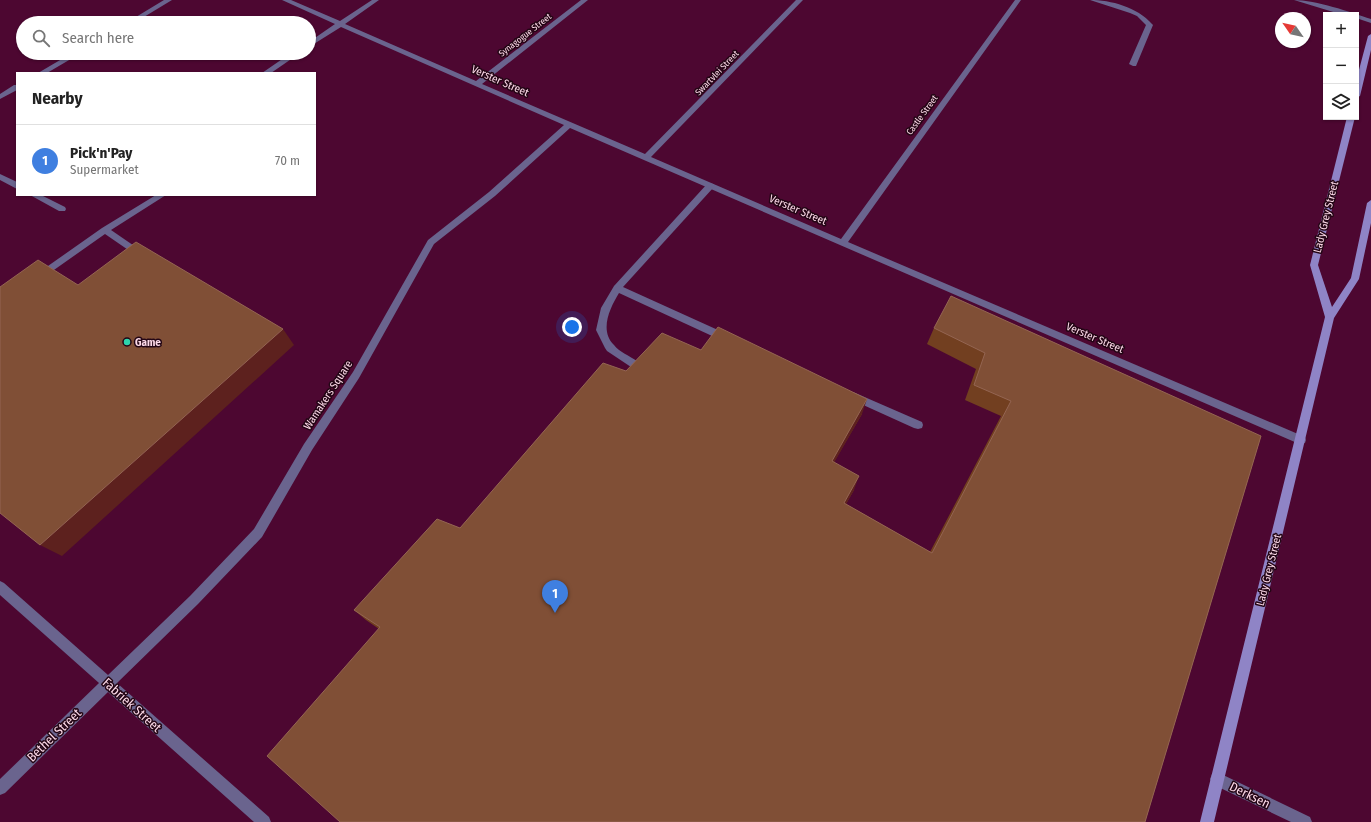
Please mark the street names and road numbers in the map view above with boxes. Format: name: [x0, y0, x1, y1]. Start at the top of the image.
street label: Synagogue Street: [497, 11, 553, 59]
street label: Swartvlei Street: [693, 49, 741, 97]
street label: Verster Street: [469, 63, 531, 100]
street label: Castle Street: [904, 93, 940, 137]
street label: Lady Grey Street: [1311, 179, 1341, 254]
street label: Verster Street: [767, 192, 829, 228]
street label: Verster Street: [1064, 320, 1126, 356]
street label: Wamakers Square: [301, 358, 355, 432]
street label: Lady Grey Street: [1254, 532, 1284, 607]
street label: Fabriek Street: [100, 675, 165, 736]
street label: Bethel Street: [24, 705, 85, 765]
street label: Derksen: [1227, 779, 1273, 811]

